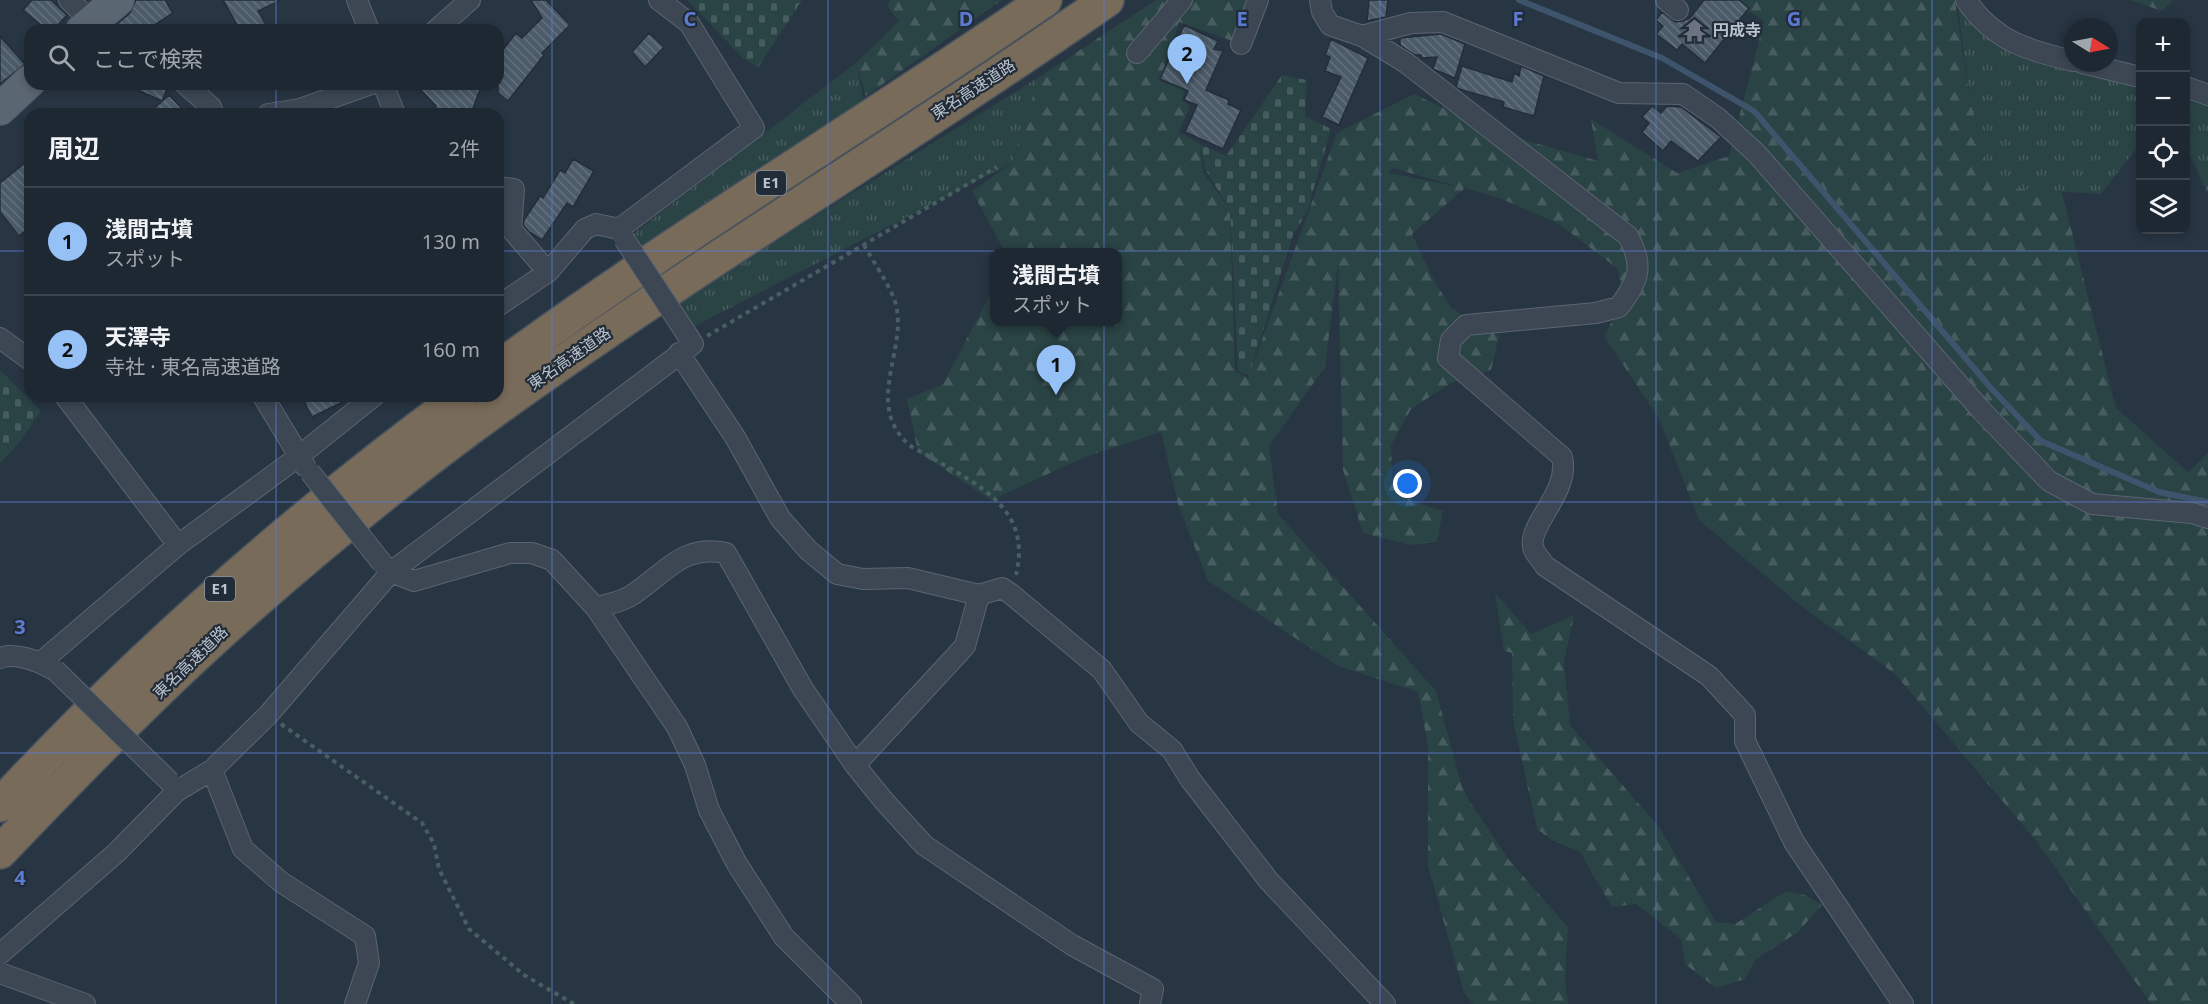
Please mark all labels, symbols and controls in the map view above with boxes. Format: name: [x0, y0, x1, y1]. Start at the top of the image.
text: C: [684, 5, 697, 32]
text: D: [959, 5, 973, 32]
text: E: [1236, 5, 1248, 32]
text: F: [1513, 5, 1523, 32]
text: G: [1787, 5, 1801, 32]
temple icon: 円成寺: [1682, 17, 1708, 43]
north arrow: [2064, 18, 2118, 72]
map controls: [2136, 18, 2190, 234]
button: +: [2136, 18, 2190, 72]
place label: 円成寺: [1713, 19, 1761, 41]
search box: [24, 24, 504, 90]
pin: 2: [1168, 34, 1206, 84]
icon: search: [45, 41, 78, 74]
text: ここで検索: [93, 43, 203, 73]
street label: 東名高速道路: [927, 54, 1019, 124]
button: −: [2136, 72, 2190, 126]
button: locate: [2136, 126, 2190, 180]
text: 周辺: [48, 130, 100, 166]
text: 2件: [449, 135, 480, 162]
road number: E1: [756, 171, 786, 195]
button: layers: [2136, 180, 2190, 234]
text: 浅間古墳: [105, 213, 193, 243]
text: 1: [62, 228, 73, 255]
text: 130 m: [422, 228, 480, 255]
text: スポット: [105, 245, 185, 272]
popup: [990, 248, 1122, 326]
text: 浅間古墳: [1012, 259, 1100, 289]
text: スポット: [1012, 291, 1092, 318]
text: 天澤寺: [105, 321, 171, 351]
street label: 東名高速道路: [523, 321, 615, 395]
text: 2: [62, 336, 73, 363]
text: 160 m: [422, 336, 480, 363]
pin: 1: [1036, 346, 1076, 395]
text: 寺社 · 東名高速道路: [105, 353, 281, 380]
your location: [1393, 469, 1422, 498]
road number: E1: [205, 577, 235, 601]
text: 3: [14, 613, 26, 640]
street label: 東名高速道路: [148, 621, 232, 703]
text: 4: [14, 864, 26, 891]

